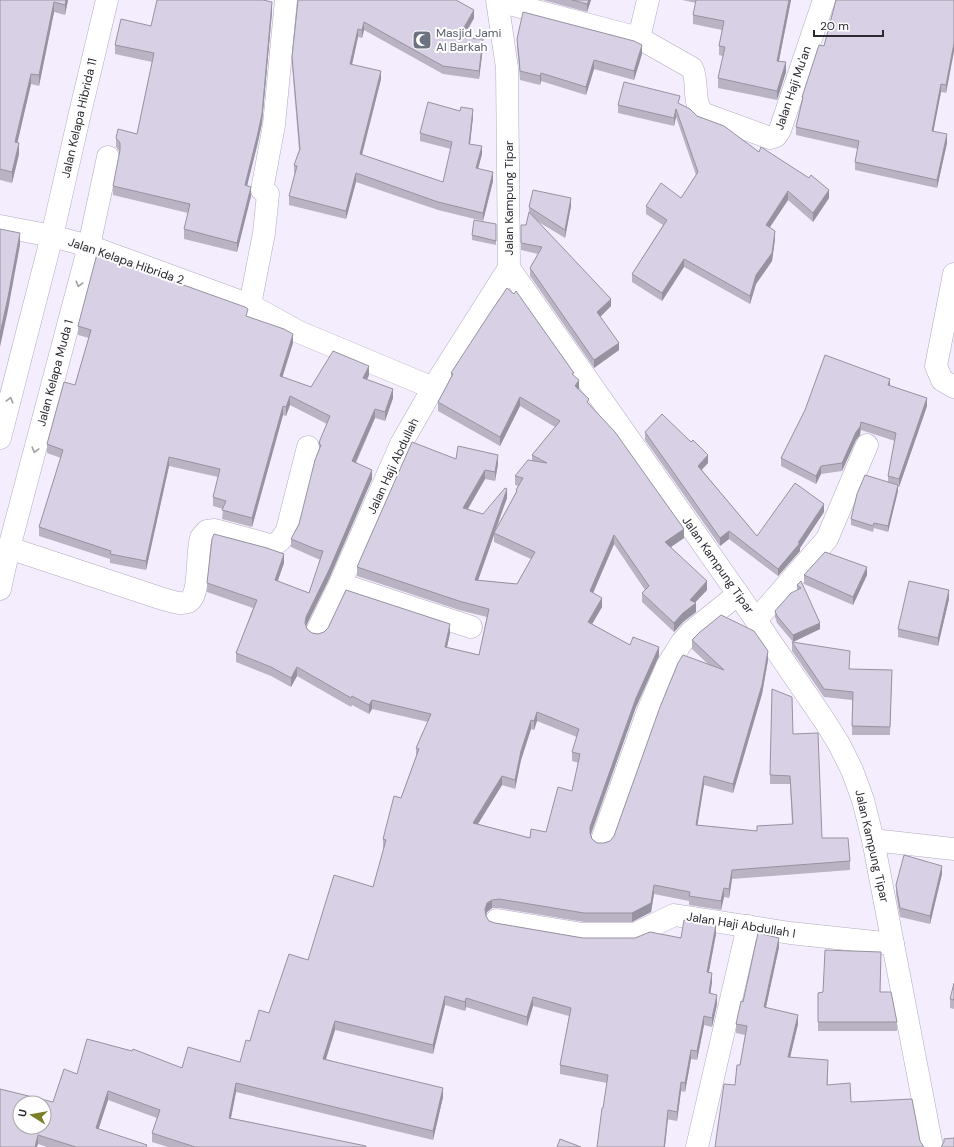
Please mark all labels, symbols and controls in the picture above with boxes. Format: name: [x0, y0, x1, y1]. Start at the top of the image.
scale bar: [814, 12, 883, 38]
text: 20 m: [820, 18, 849, 34]
place label: Masjid Jami Al Barkah: [436, 25, 501, 55]
mosque icon: Masjid Jami Al Barkah: [411, 29, 433, 51]
street label: Jalan Haji Mu'an: [771, 44, 815, 132]
street label: Jalan Kelapa Hibrida 11: [57, 57, 101, 179]
street label: Jalan Kampung Tipar: [501, 140, 517, 256]
street label: Jalan Kelapa Hibrida 2: [66, 234, 186, 288]
one-way arrow: [75, 281, 83, 287]
street label: Jalan Kelapa Muda 1: [33, 318, 77, 428]
one-way arrow: [5, 397, 14, 404]
street label: Jalan Haji Abdullah: [364, 415, 422, 517]
one-way arrow: [31, 446, 40, 453]
street label: Jalan Kampung Tipar: [678, 513, 758, 617]
street label: Jalan Kampung Tipar: [851, 788, 893, 904]
street label: Jalan Haji Abdullah I: [685, 908, 797, 942]
north arrow: [12, 1095, 52, 1135]
text: U: [15, 1108, 30, 1118]

